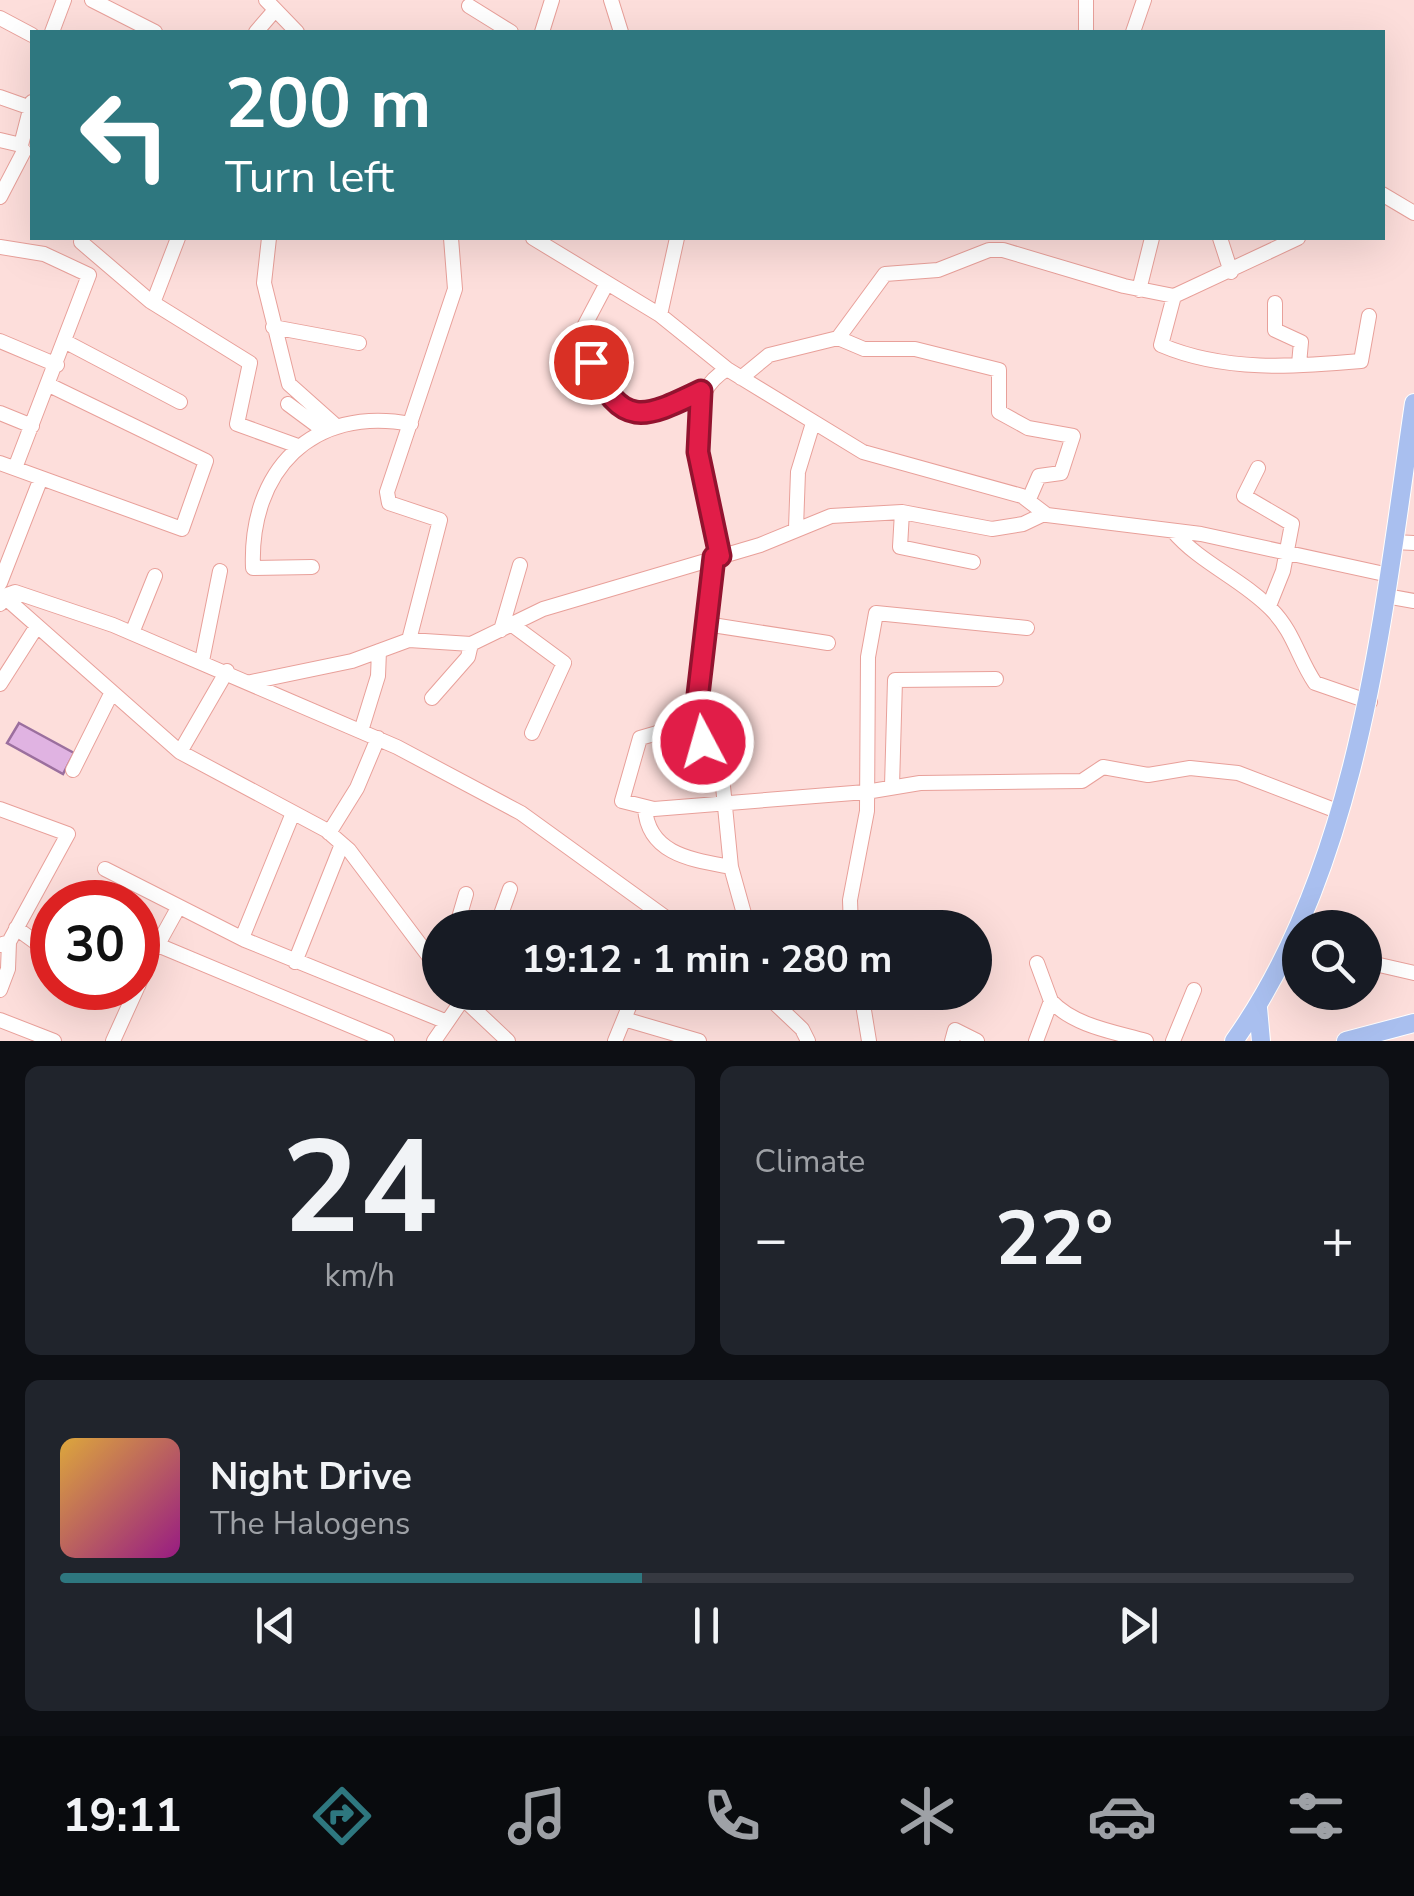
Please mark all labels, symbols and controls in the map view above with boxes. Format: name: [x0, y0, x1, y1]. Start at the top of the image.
text: 200 m: [225, 56, 431, 152]
icon: left: [60, 70, 190, 200]
text: Turn left: [225, 147, 394, 208]
pin: [549, 320, 634, 405]
icon: arrive: [564, 335, 619, 390]
position arrow: [651, 690, 755, 794]
speed limit sign: 30: [30, 880, 160, 1010]
map controls: [1282, 910, 1382, 1010]
button: search: [1282, 910, 1382, 1010]
text: 19:12 · 1 min · 280 m: [522, 934, 892, 985]
text: 24: [282, 1100, 438, 1277]
text: Climate: [755, 1140, 865, 1183]
text: 22°: [995, 1188, 1113, 1290]
text: −: [755, 1202, 788, 1277]
text: +: [1321, 1202, 1354, 1277]
text: km/h: [324, 1254, 395, 1297]
text: Night Drive: [210, 1451, 412, 1502]
text: The Halogens: [210, 1502, 410, 1545]
icon: previous: [248, 1598, 303, 1653]
icon: pause: [679, 1598, 734, 1653]
icon: next: [1111, 1598, 1166, 1653]
icon: directions: [307, 1781, 377, 1851]
icon: music: [502, 1781, 572, 1851]
icon: phone: [697, 1781, 767, 1851]
icon: climate: [892, 1781, 962, 1851]
icon: car: [1087, 1781, 1157, 1851]
icon: filters: [1281, 1781, 1351, 1851]
text: 19:11: [62, 1786, 182, 1847]

